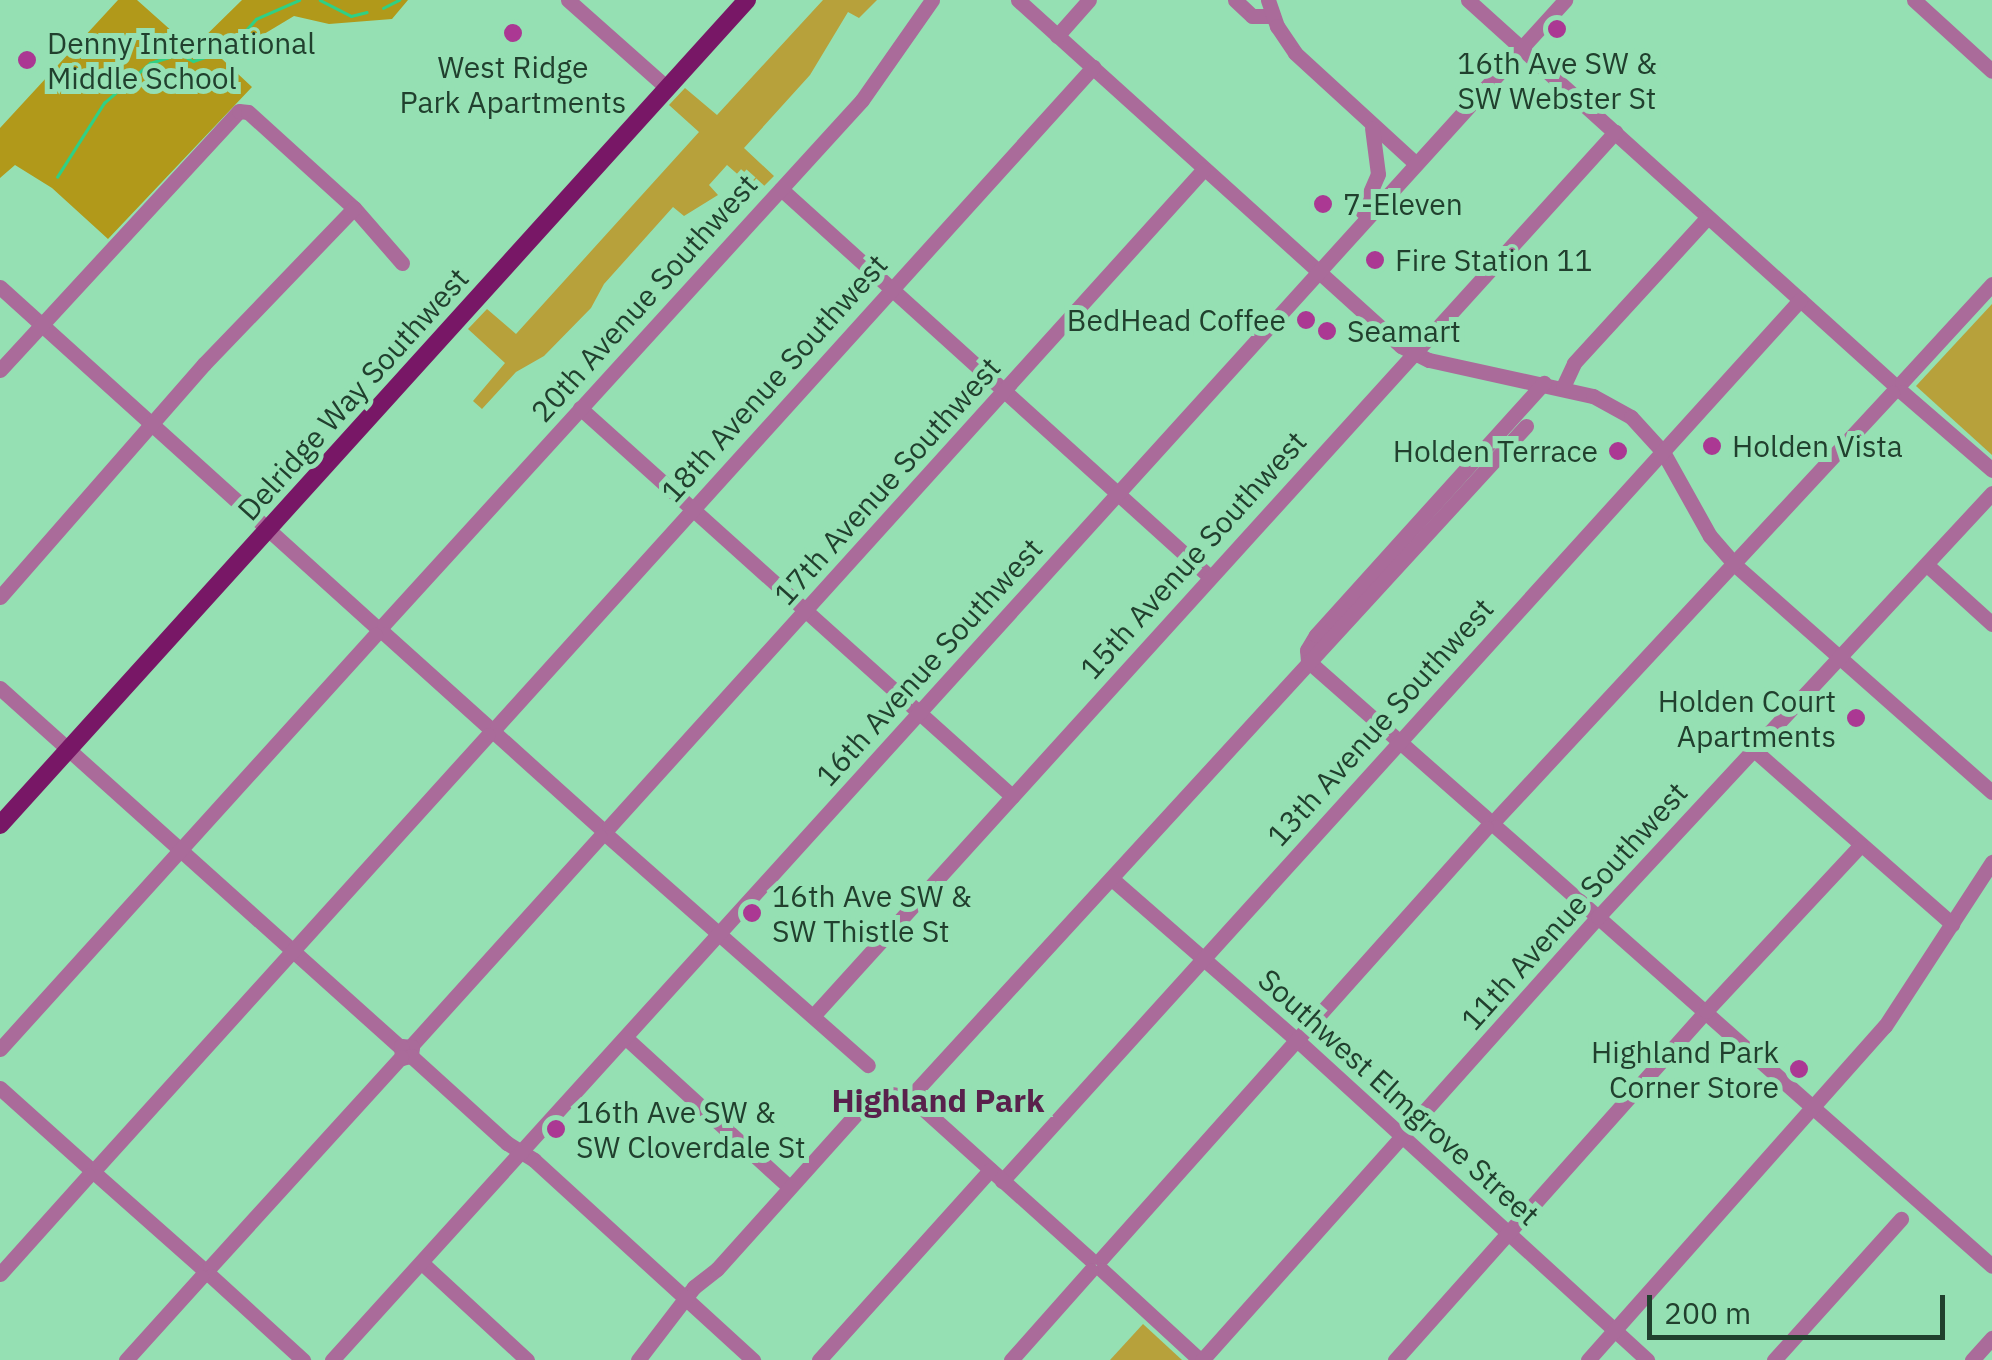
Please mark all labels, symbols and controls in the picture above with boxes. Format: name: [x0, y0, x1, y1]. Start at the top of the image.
marker: 16th Ave SW & SW Webster St: [1546, 18, 1568, 40]
marker: West Ridge Park Apartments: [502, 22, 524, 44]
place label: Denny International Middle School: [47, 25, 316, 96]
place label: 16th Ave SW & SW Webster St: [1457, 45, 1657, 116]
marker: Denny International Middle School: [16, 49, 38, 71]
place label: West Ridge Park Apartments: [400, 49, 626, 120]
street label: 20th Avenue Southwest: [523, 167, 765, 429]
place label: 7-Eleven: [1343, 186, 1463, 222]
marker: 7-Eleven: [1312, 193, 1334, 215]
place label: Fire Station 11: [1395, 242, 1593, 278]
street label: 18th Avenue Southwest: [653, 247, 895, 509]
marker: Fire Station 11: [1364, 249, 1386, 271]
street label: Delridge Way Southwest: [230, 260, 476, 528]
place label: BedHead Coffee: [1067, 302, 1286, 338]
marker: BedHead Coffee: [1295, 309, 1317, 331]
place label: Seamart: [1347, 313, 1461, 349]
marker: Seamart: [1316, 320, 1338, 342]
street label: 17th Avenue Southwest: [766, 350, 1008, 612]
street label: 15th Avenue Southwest: [1072, 424, 1314, 686]
place label: Holden Vista: [1732, 428, 1903, 464]
place label: Holden Terrace: [1393, 433, 1598, 469]
marker: Holden Vista: [1701, 435, 1723, 457]
marker: Holden Terrace: [1607, 440, 1629, 462]
street label: 16th Avenue Southwest: [808, 531, 1050, 793]
street label: 13th Avenue Southwest: [1259, 591, 1501, 853]
place label: Holden Court Apartments: [1658, 683, 1836, 754]
marker: Holden Court Apartments: [1845, 707, 1867, 729]
street label: 11th Avenue Southwest: [1453, 775, 1695, 1037]
place label: 16th Ave SW & SW Thistle St: [772, 878, 971, 948]
marker: 16th Ave SW & SW Thistle St: [741, 902, 763, 924]
street label: Southwest Elmgrove Street: [1251, 961, 1547, 1233]
place label: Highland Park Corner Store: [1591, 1034, 1779, 1104]
marker: Highland Park Corner Store: [1788, 1058, 1810, 1080]
district label: Highland Park: [831, 1081, 1045, 1119]
place label: 16th Ave SW & SW Cloverdale St: [576, 1094, 806, 1164]
marker: 16th Ave SW & SW Cloverdale St: [545, 1118, 567, 1140]
scale bar: [1652, 1275, 1950, 1337]
text: 200 m: [1664, 1293, 1751, 1332]

